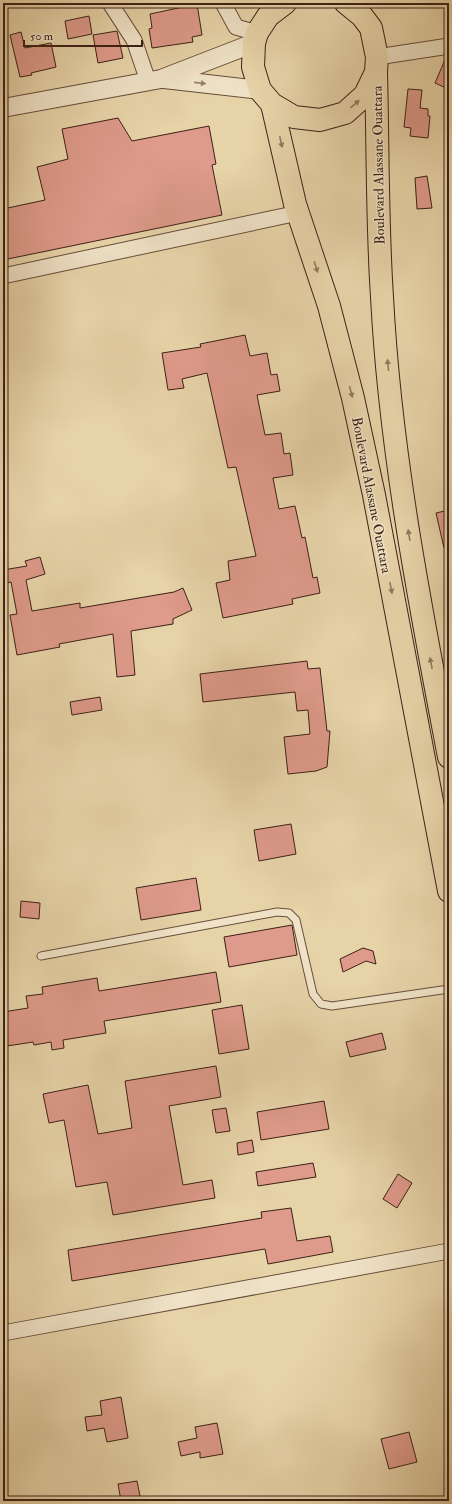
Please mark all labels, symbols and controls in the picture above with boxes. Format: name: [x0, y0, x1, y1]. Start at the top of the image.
scale bar: [24, 22, 142, 48]
text: 50 m: [30, 29, 54, 44]
one-way arrow: [194, 80, 206, 86]
street label: Boulevard Alassane Ouattara: [369, 85, 388, 245]
one-way arrow: [350, 100, 360, 109]
one-way arrow: [278, 136, 284, 148]
one-way arrow: [313, 262, 319, 274]
one-way arrow: [384, 359, 391, 371]
one-way arrow: [348, 386, 354, 398]
street label: Boulevard Alassane Ouattara: [348, 415, 395, 575]
one-way arrow: [406, 529, 412, 541]
one-way arrow: [389, 582, 395, 594]
one-way arrow: [428, 657, 434, 670]

